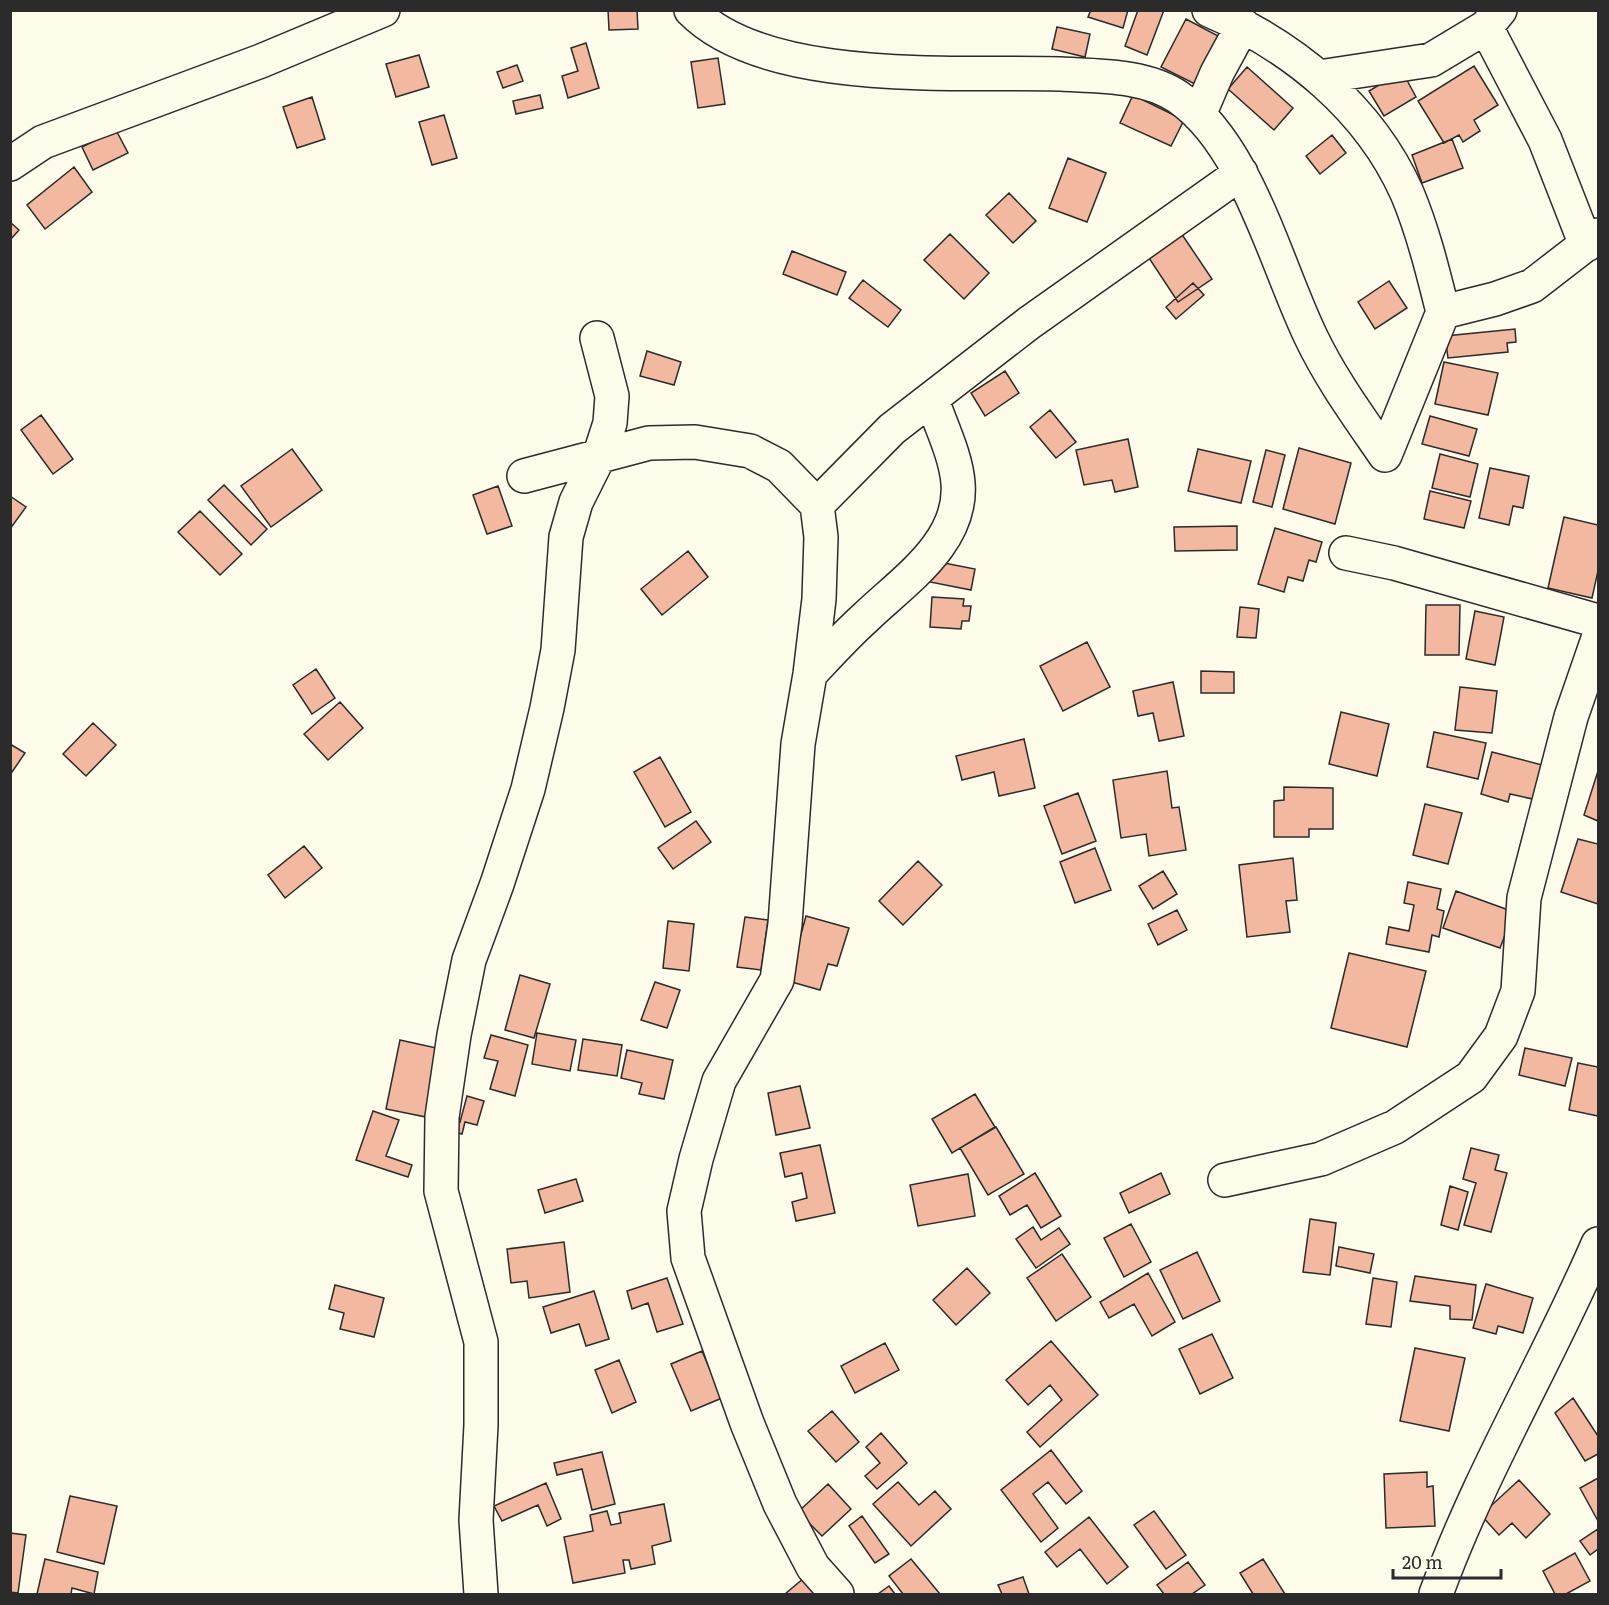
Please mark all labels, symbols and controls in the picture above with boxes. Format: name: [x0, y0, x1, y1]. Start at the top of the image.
scale bar: [1393, 1542, 1501, 1580]
text: 20 m: [1402, 1548, 1443, 1575]

